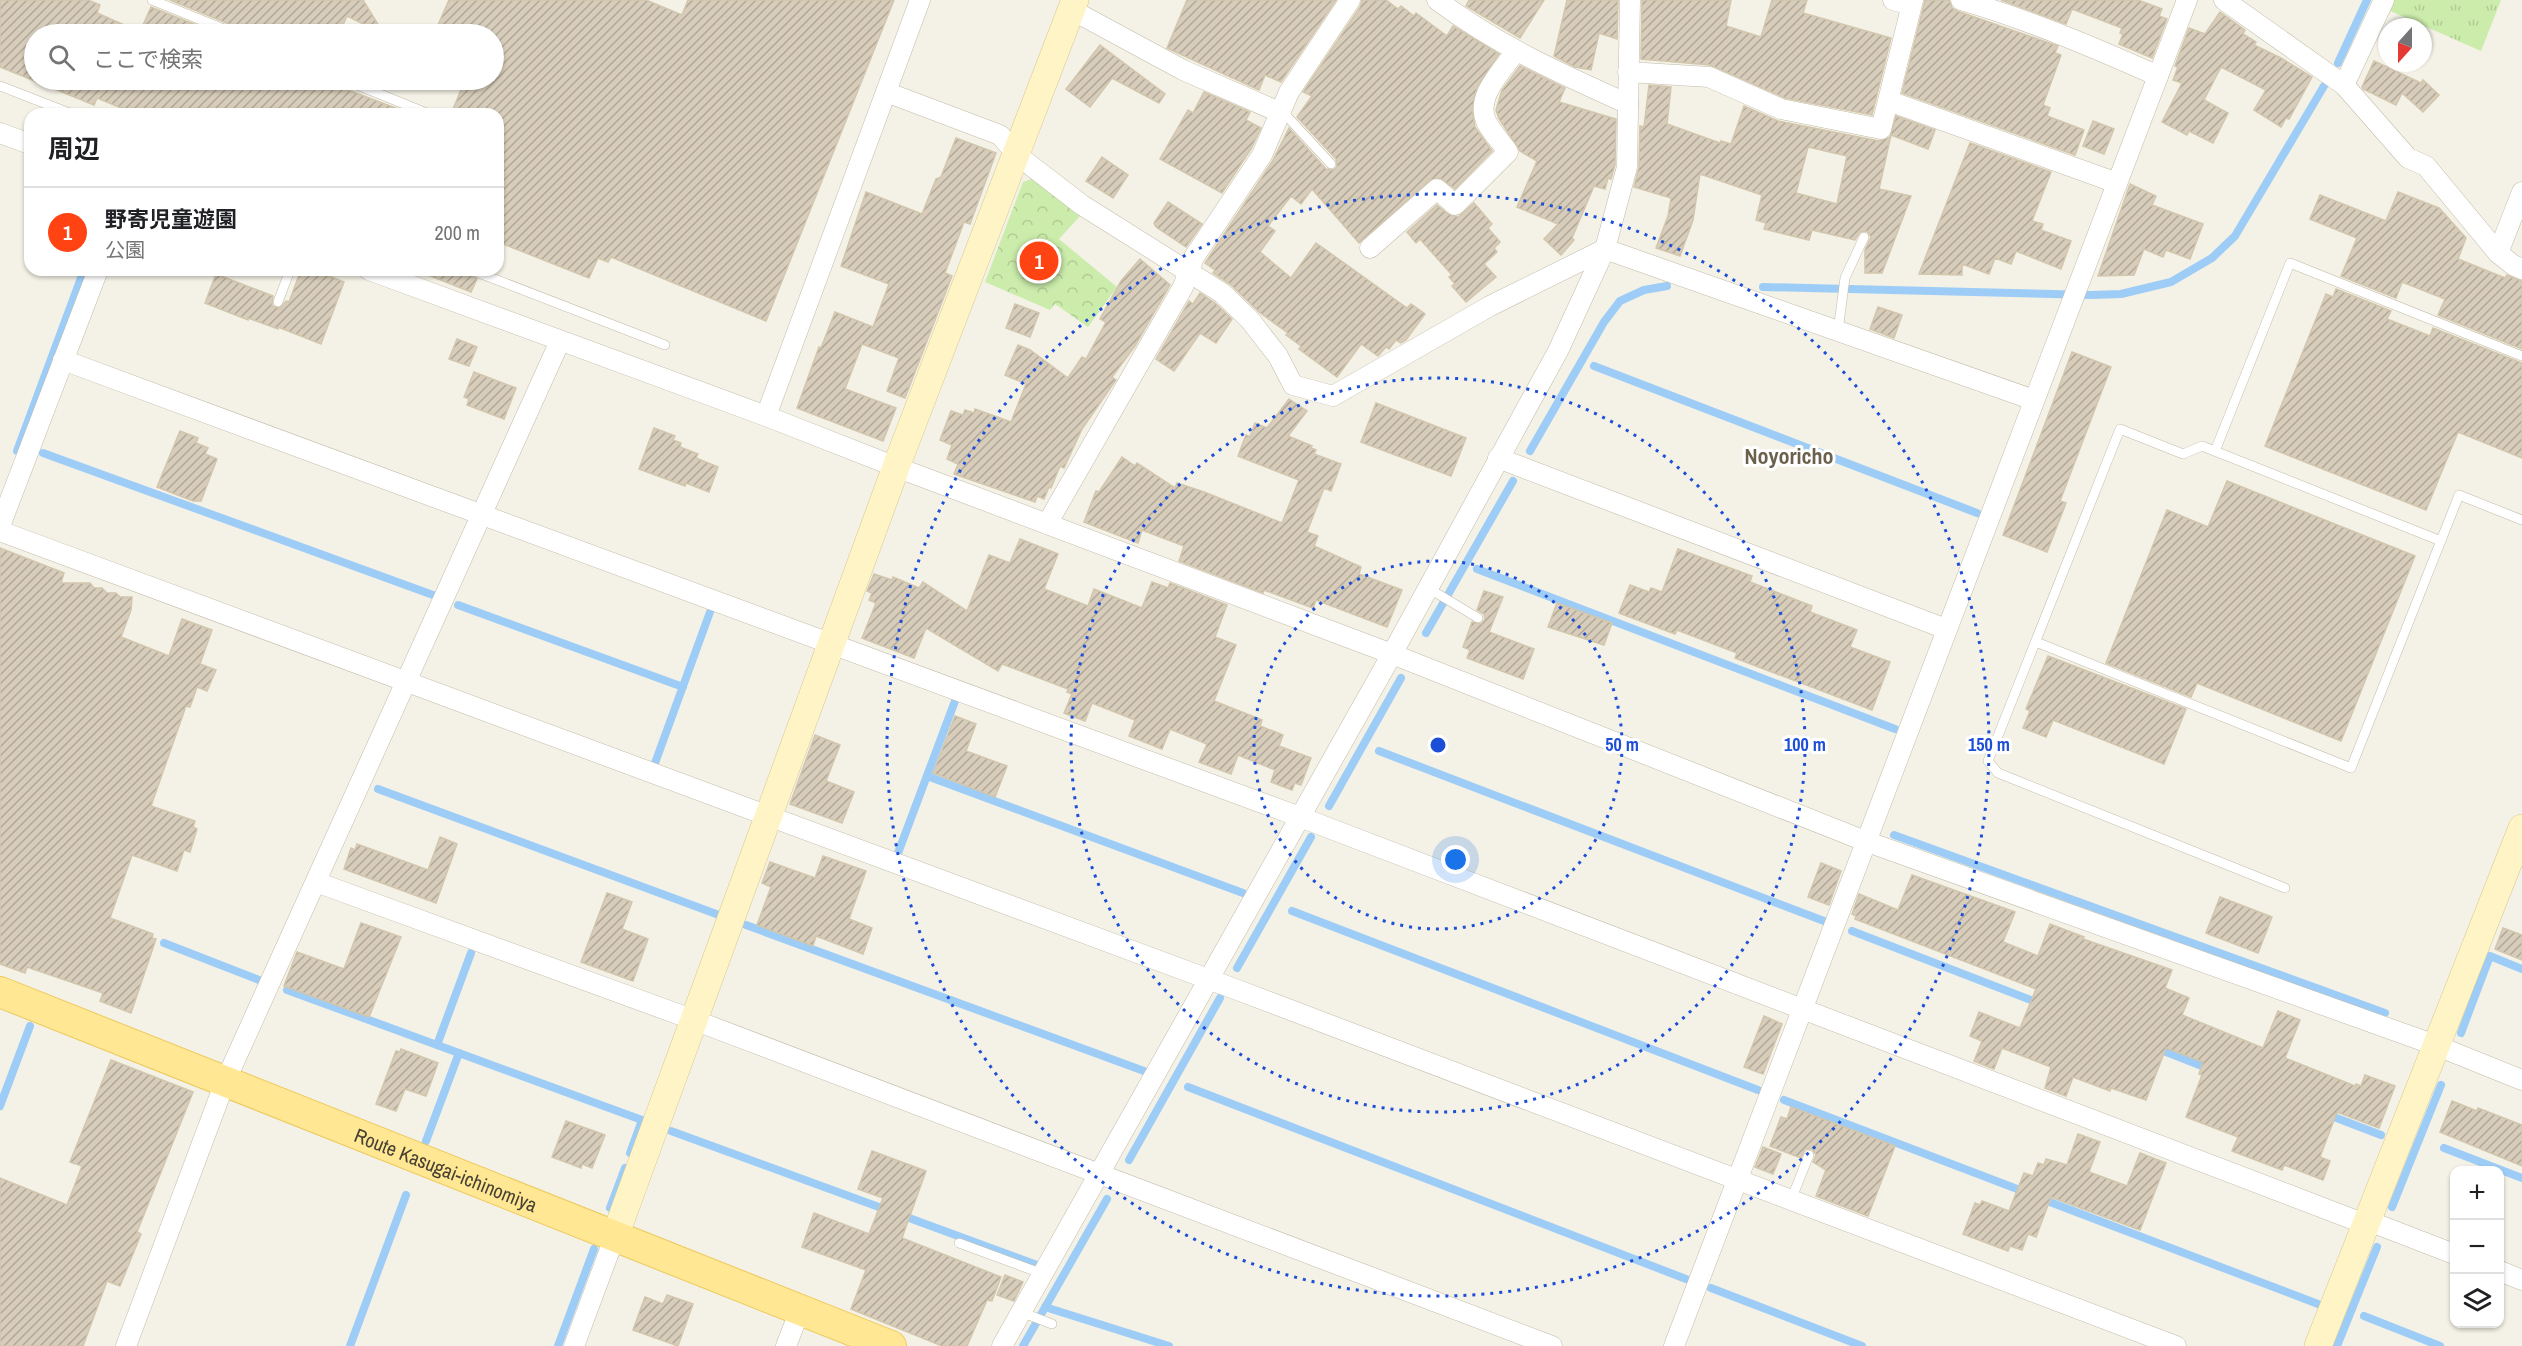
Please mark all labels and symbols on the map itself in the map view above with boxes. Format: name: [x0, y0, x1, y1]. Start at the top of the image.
north arrow: [2378, 18, 2432, 72]
pin: 1: [1020, 238, 1058, 284]
district label: Noyoricho: [1744, 441, 1834, 471]
text: 50 m: [1605, 732, 1639, 757]
text: 100 m: [1784, 732, 1826, 757]
text: 150 m: [1968, 732, 2010, 757]
centre of rings: [1428, 735, 1448, 755]
your location: [1441, 845, 1470, 874]
street label: Route Kasugai-ichinomiya: [351, 1121, 541, 1218]

